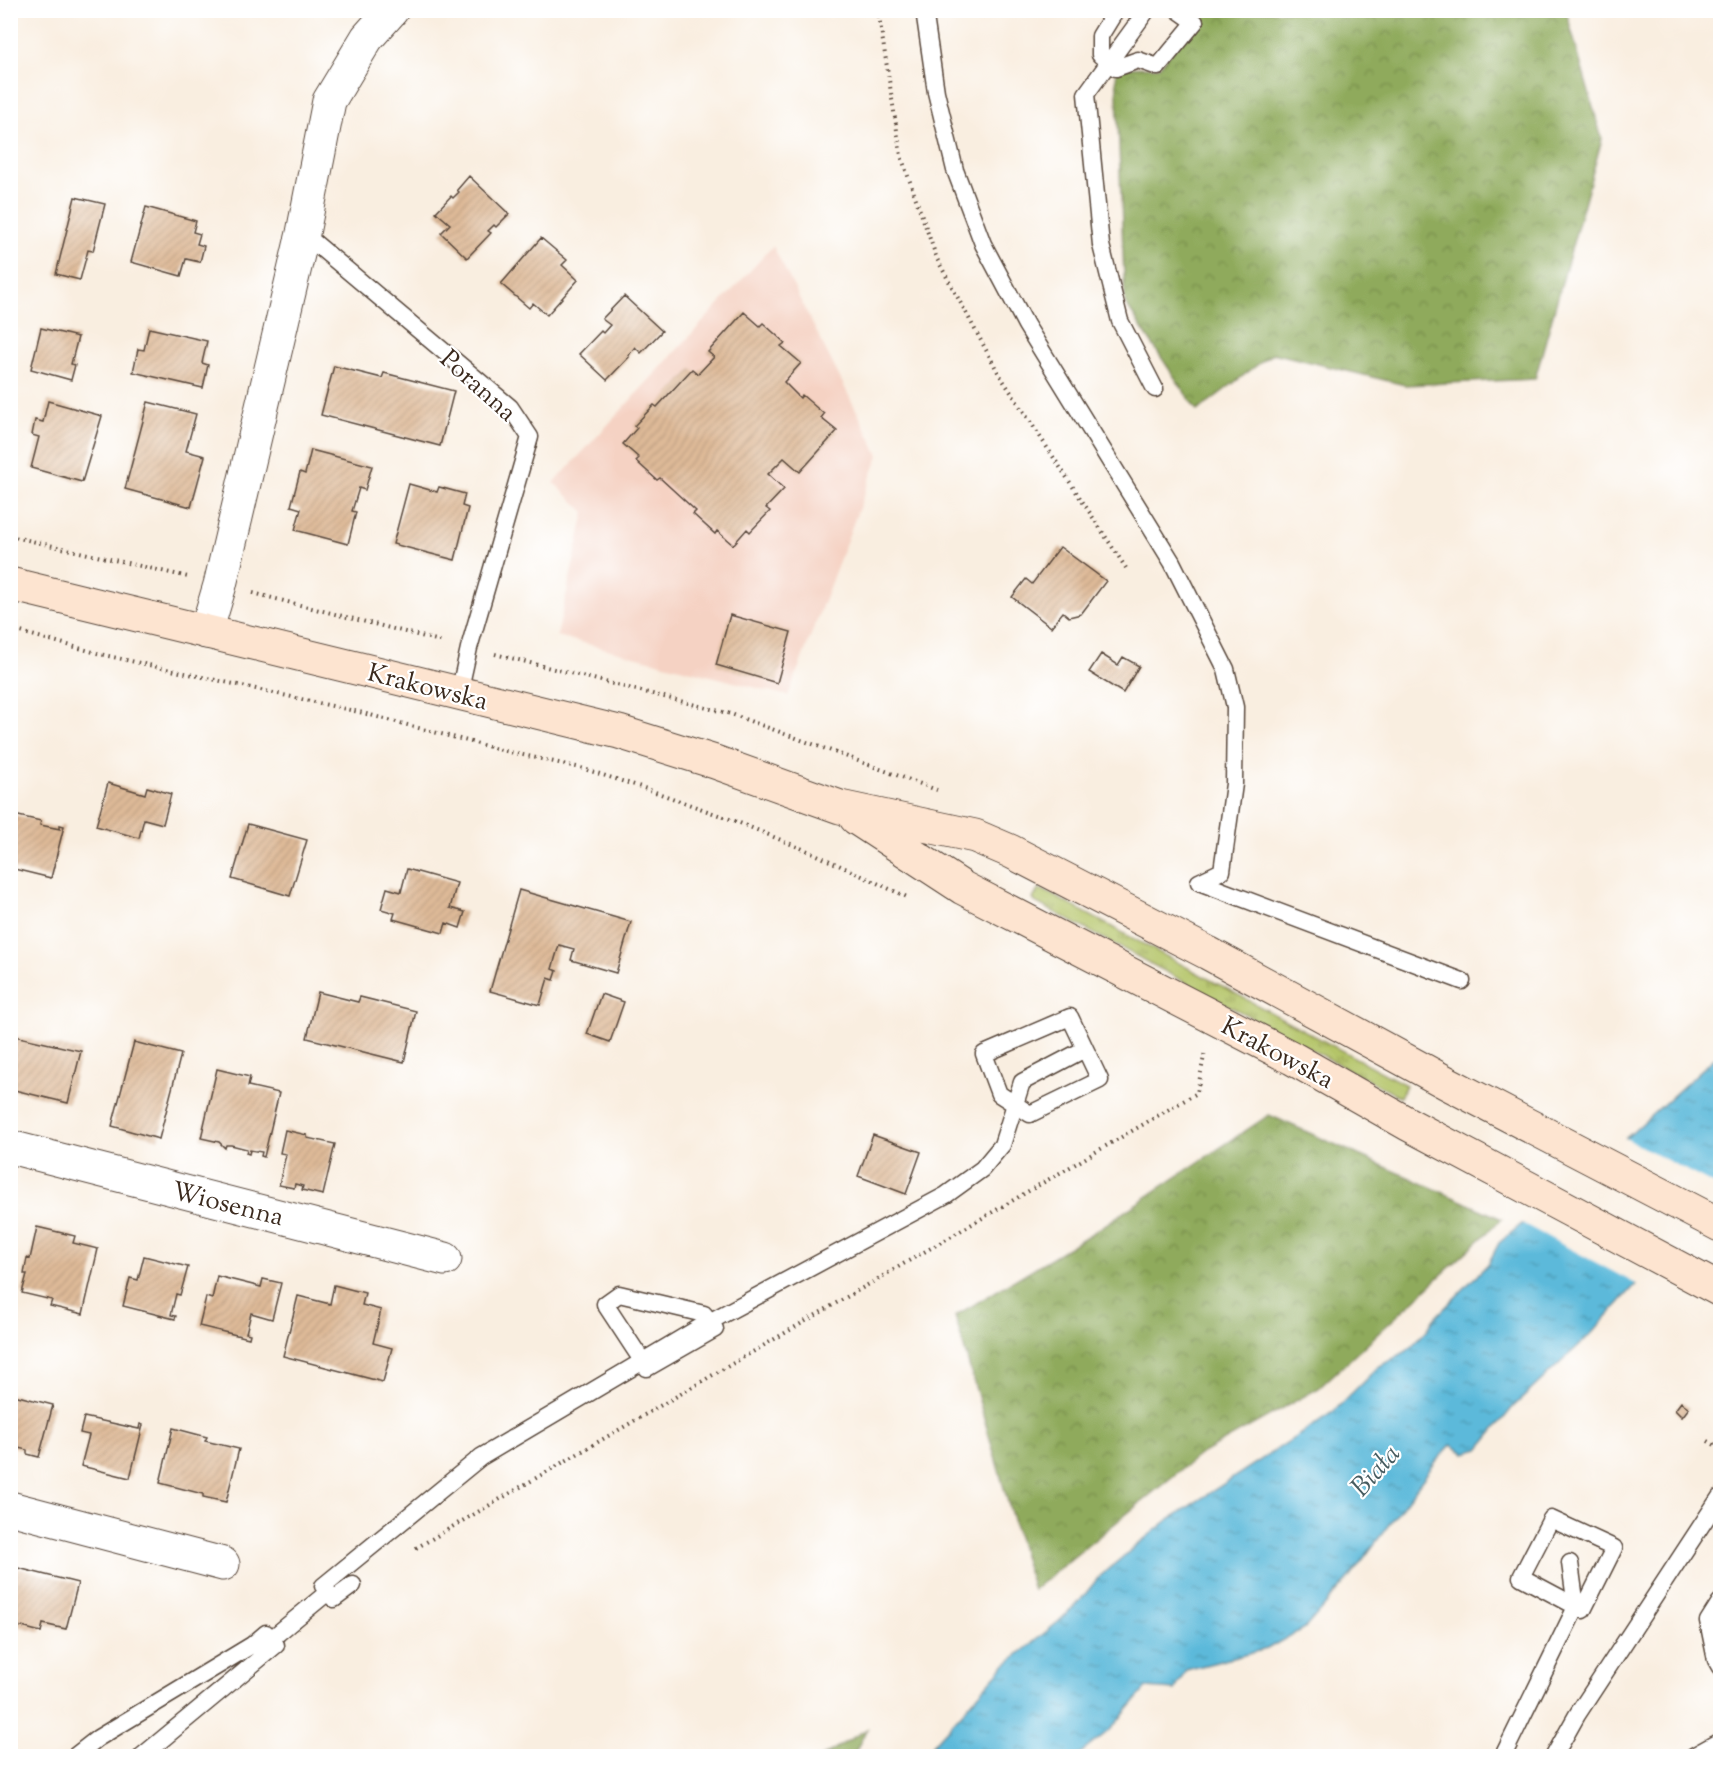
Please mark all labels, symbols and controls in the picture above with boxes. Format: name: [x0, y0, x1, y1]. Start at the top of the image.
street label: Poranna: [431, 342, 524, 431]
street label: Krakowska: [363, 656, 492, 721]
street label: Krakowska: [1214, 1009, 1340, 1099]
street label: Wiosenna: [168, 1174, 287, 1237]
water label: Biała: [1343, 1437, 1411, 1506]

